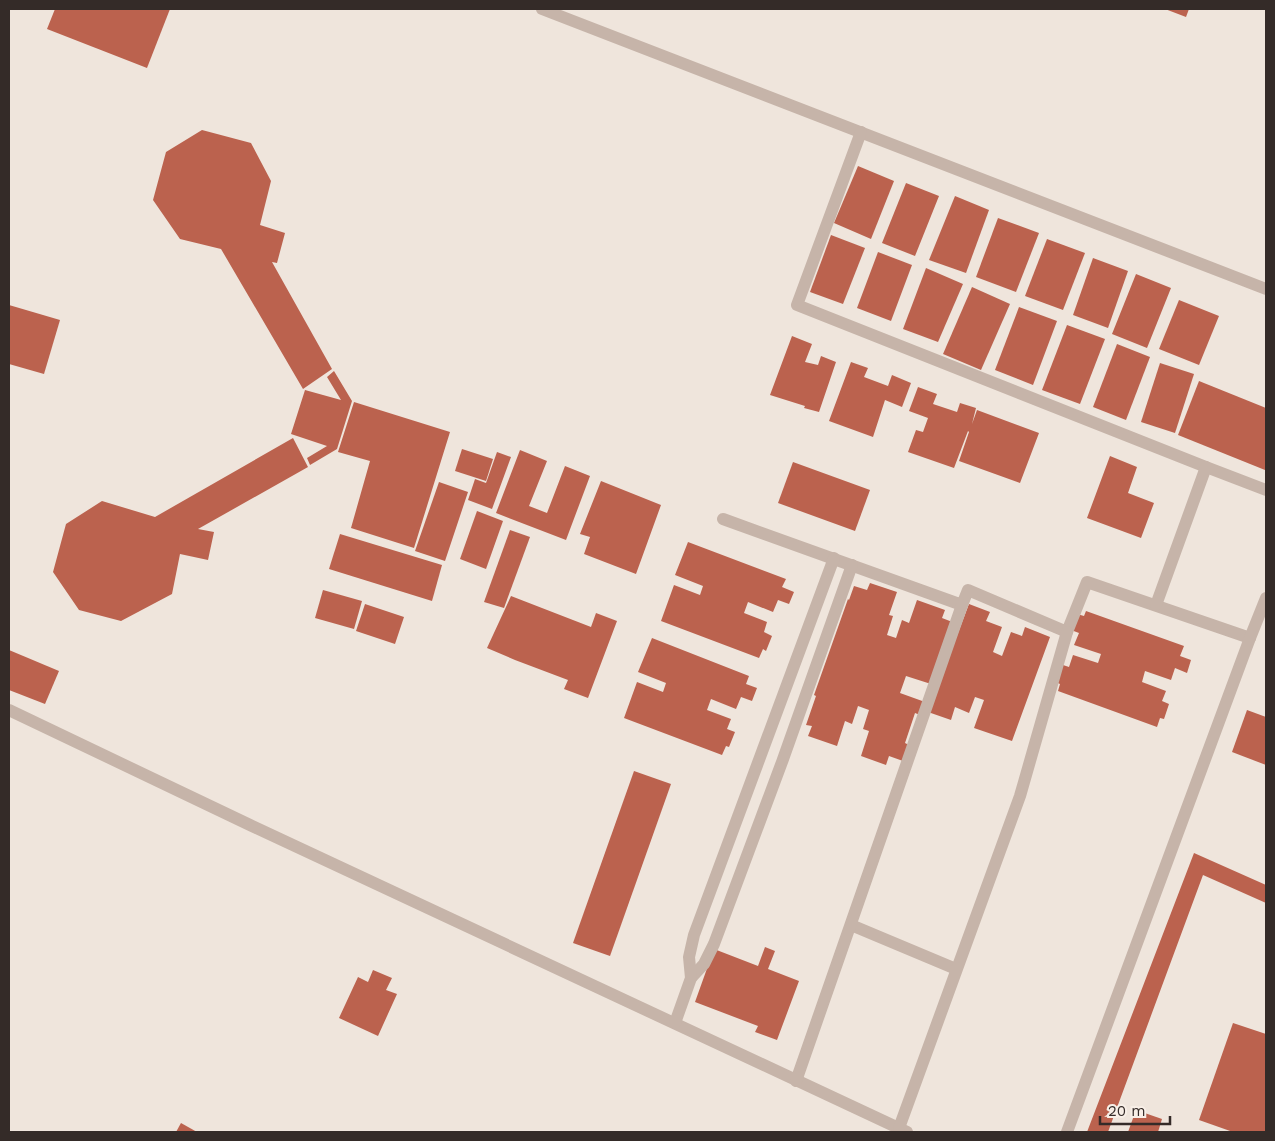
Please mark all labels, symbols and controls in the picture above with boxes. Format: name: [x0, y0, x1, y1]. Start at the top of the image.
scale bar: [1100, 1094, 1170, 1126]
text: 20 m: [1108, 1102, 1146, 1120]

